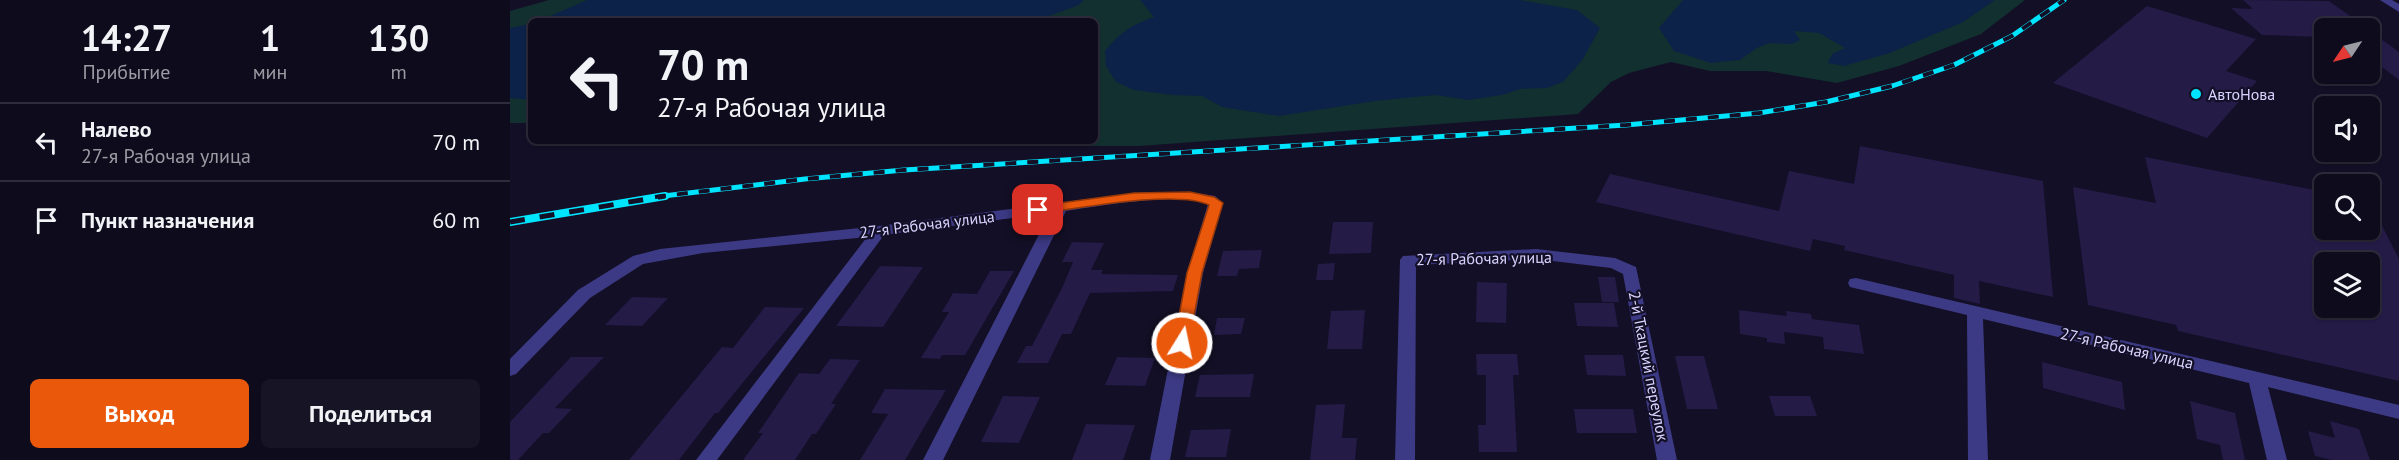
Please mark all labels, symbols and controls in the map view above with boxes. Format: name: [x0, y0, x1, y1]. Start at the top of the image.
text: 14:27: [81, 14, 172, 61]
text: 1: [260, 14, 280, 61]
text: 130: [368, 14, 429, 61]
north arrow: [2314, 18, 2380, 84]
map controls: [2314, 18, 2380, 318]
text: 70 m: [657, 37, 749, 92]
icon: left: [558, 42, 636, 120]
text: Прибытие: [82, 59, 170, 85]
text: мин: [253, 59, 287, 85]
text: m: [391, 59, 407, 85]
place label: АвтоНова: [2208, 84, 2275, 104]
marker: АвтоНова: [2189, 87, 2203, 101]
text: 27-я Рабочая улица: [657, 90, 886, 124]
button: sound: [2314, 96, 2380, 162]
text: Налево: [81, 115, 152, 143]
icon: left: [30, 126, 63, 159]
text: 70 m: [432, 128, 480, 156]
text: 27-я Рабочая улица: [81, 143, 251, 169]
button: search: [2314, 174, 2380, 240]
pin: [1012, 184, 1063, 235]
icon: arrive: [1021, 193, 1054, 226]
icon: arrive: [30, 204, 63, 237]
text: Пункт назначения: [81, 206, 254, 234]
text: 60 m: [432, 206, 480, 234]
street label: 27-я Рабочая улица: [858, 206, 996, 242]
street label: 27-я Рабочая улица: [1416, 247, 1552, 269]
button: layers: [2314, 252, 2380, 318]
street label: 2-й Ткацкий переулок: [1625, 289, 1673, 443]
position arrow: [1150, 311, 1214, 375]
street label: 27-я Рабочая улица: [2059, 323, 2195, 373]
button: Выход: [30, 379, 249, 448]
button: Поделиться: [261, 379, 480, 448]

